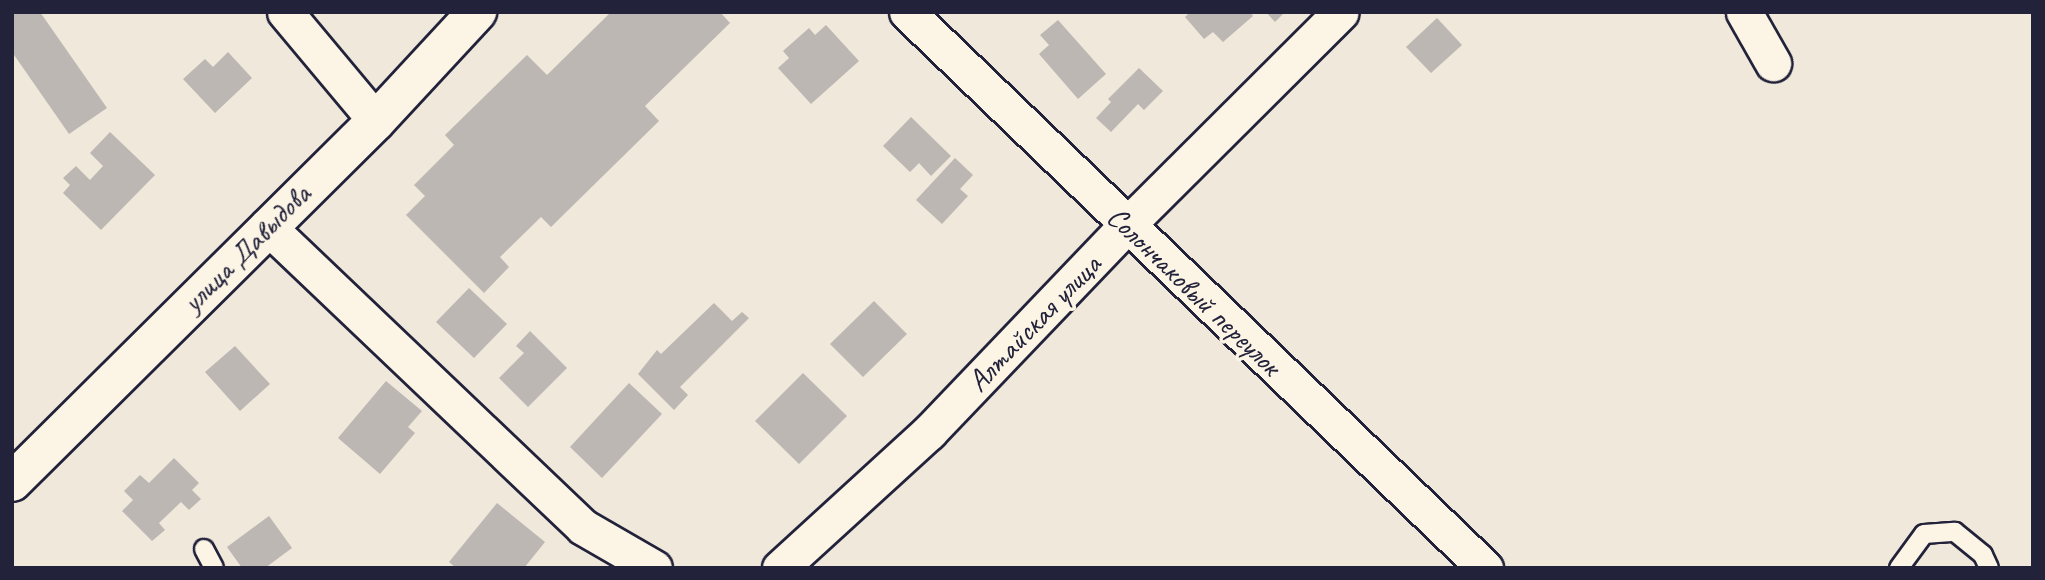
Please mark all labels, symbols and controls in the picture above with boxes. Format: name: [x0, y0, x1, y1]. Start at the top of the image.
street label: улица Давыдова: [175, 177, 317, 319]
street label: Солончаковый переулок: [1100, 199, 1288, 383]
street label: Алтайская улица: [959, 246, 1109, 400]

